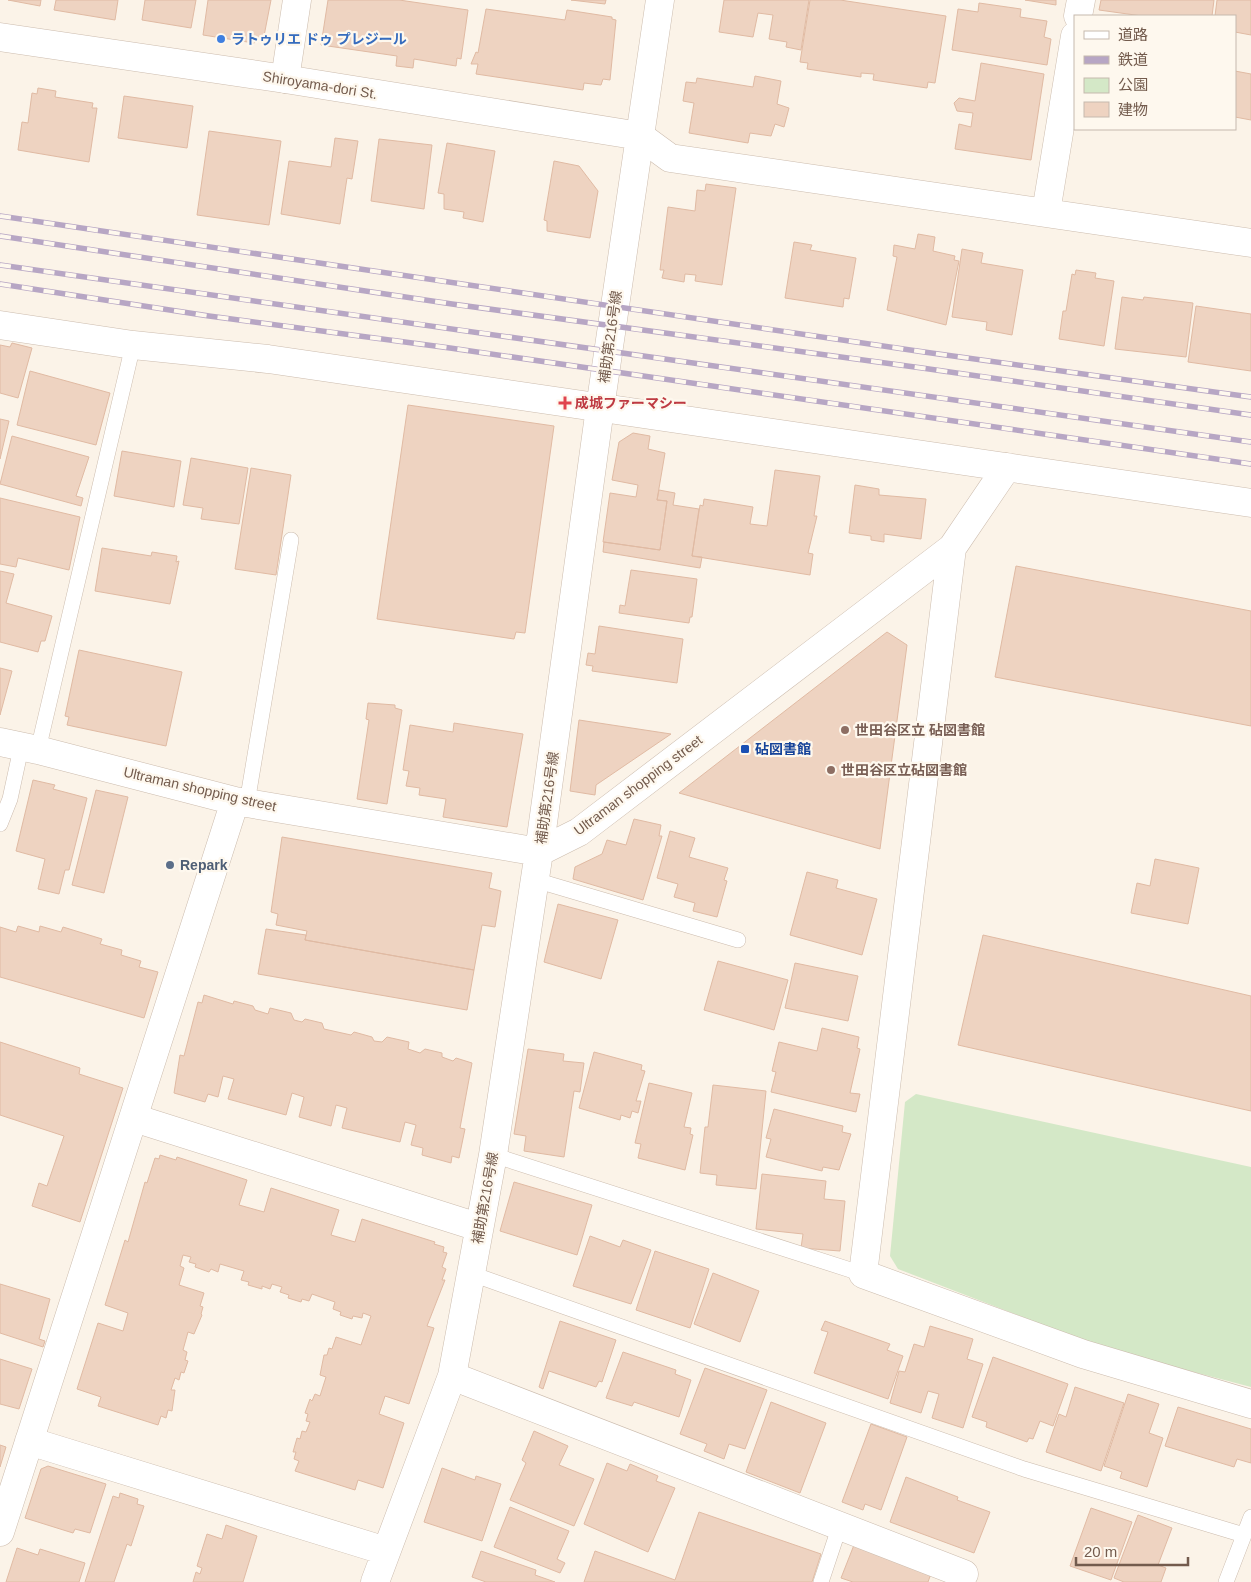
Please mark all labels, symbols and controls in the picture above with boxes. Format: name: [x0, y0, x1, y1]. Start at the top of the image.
legend: [1074, 15, 1236, 130]
text: 道路: [1118, 26, 1148, 43]
place label: ラトゥリエ ドゥ プレジール: [231, 31, 407, 47]
marker: ラトゥリエ ドゥ プレジール: [215, 33, 227, 45]
text: 鉄道: [1118, 51, 1148, 68]
street label: Shiroyama-dori St.: [261, 68, 379, 102]
text: 公園: [1118, 76, 1148, 93]
text: 建物: [1118, 101, 1148, 118]
street label: 補助第216号線: [596, 290, 624, 384]
place label: 成城ファーマシー: [575, 395, 687, 411]
marker: 成城ファーマシー: [559, 397, 571, 409]
place label: 世田谷区立 砧図書館: [855, 722, 985, 738]
marker: 世田谷区立 砧図書館: [839, 724, 851, 736]
street label: Ultraman shopping street: [571, 731, 705, 838]
place label: 砧図書館: [755, 741, 811, 757]
marker: 砧図書館: [739, 743, 751, 755]
street label: 補助第216号線: [533, 751, 561, 845]
place label: 世田谷区立砧図書館: [841, 762, 967, 778]
street label: Ultraman shopping street: [122, 764, 278, 814]
marker: 世田谷区立砧図書館: [825, 764, 837, 776]
place label: Repark: [180, 857, 228, 873]
marker: Repark: [164, 859, 176, 871]
street label: 補助第216号線: [469, 1151, 501, 1245]
scale bar: [1076, 1534, 1188, 1566]
text: 20 m: [1084, 1543, 1117, 1560]

